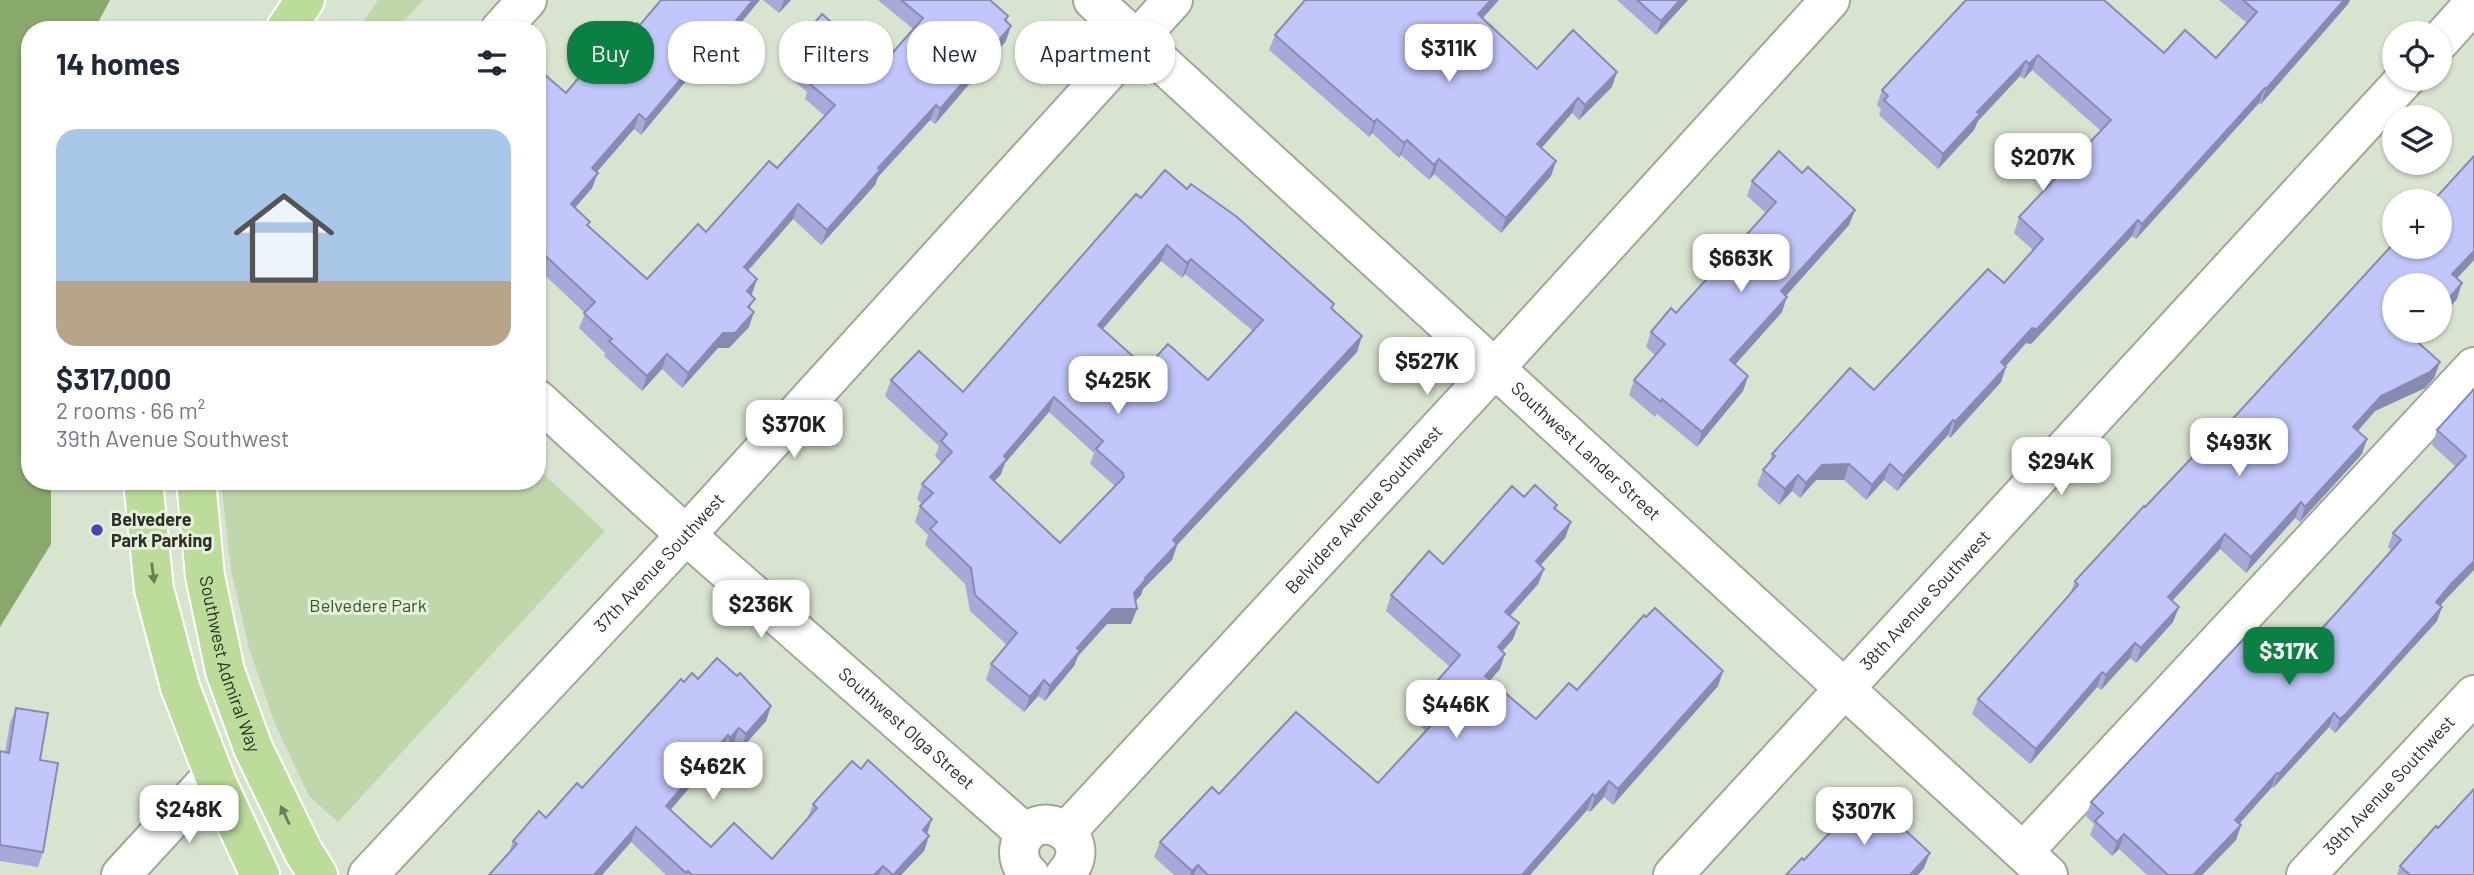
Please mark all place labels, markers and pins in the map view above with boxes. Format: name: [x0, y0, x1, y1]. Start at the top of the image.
pin: $311K: [1400, 24, 1498, 84]
pin: $207K: [1994, 134, 2092, 193]
pin: $663K: [1692, 234, 1790, 294]
pin: $527K: [1378, 338, 1476, 397]
pin: $425K: [1069, 356, 1167, 416]
pin: $370K: [745, 400, 843, 460]
pin: $493K: [2190, 419, 2288, 478]
pin: $294K: [2012, 438, 2110, 497]
place label: Belvedere Park Parking: [111, 508, 212, 551]
marker: Belvedere Park Parking: [89, 522, 105, 538]
pin: $236K: [712, 580, 810, 640]
pin: $317K: [2240, 628, 2338, 687]
pin: $446K: [1407, 680, 1505, 740]
pin: $462K: [664, 742, 762, 802]
pin: $248K: [140, 786, 238, 845]
pin: $307K: [1815, 788, 1913, 847]

